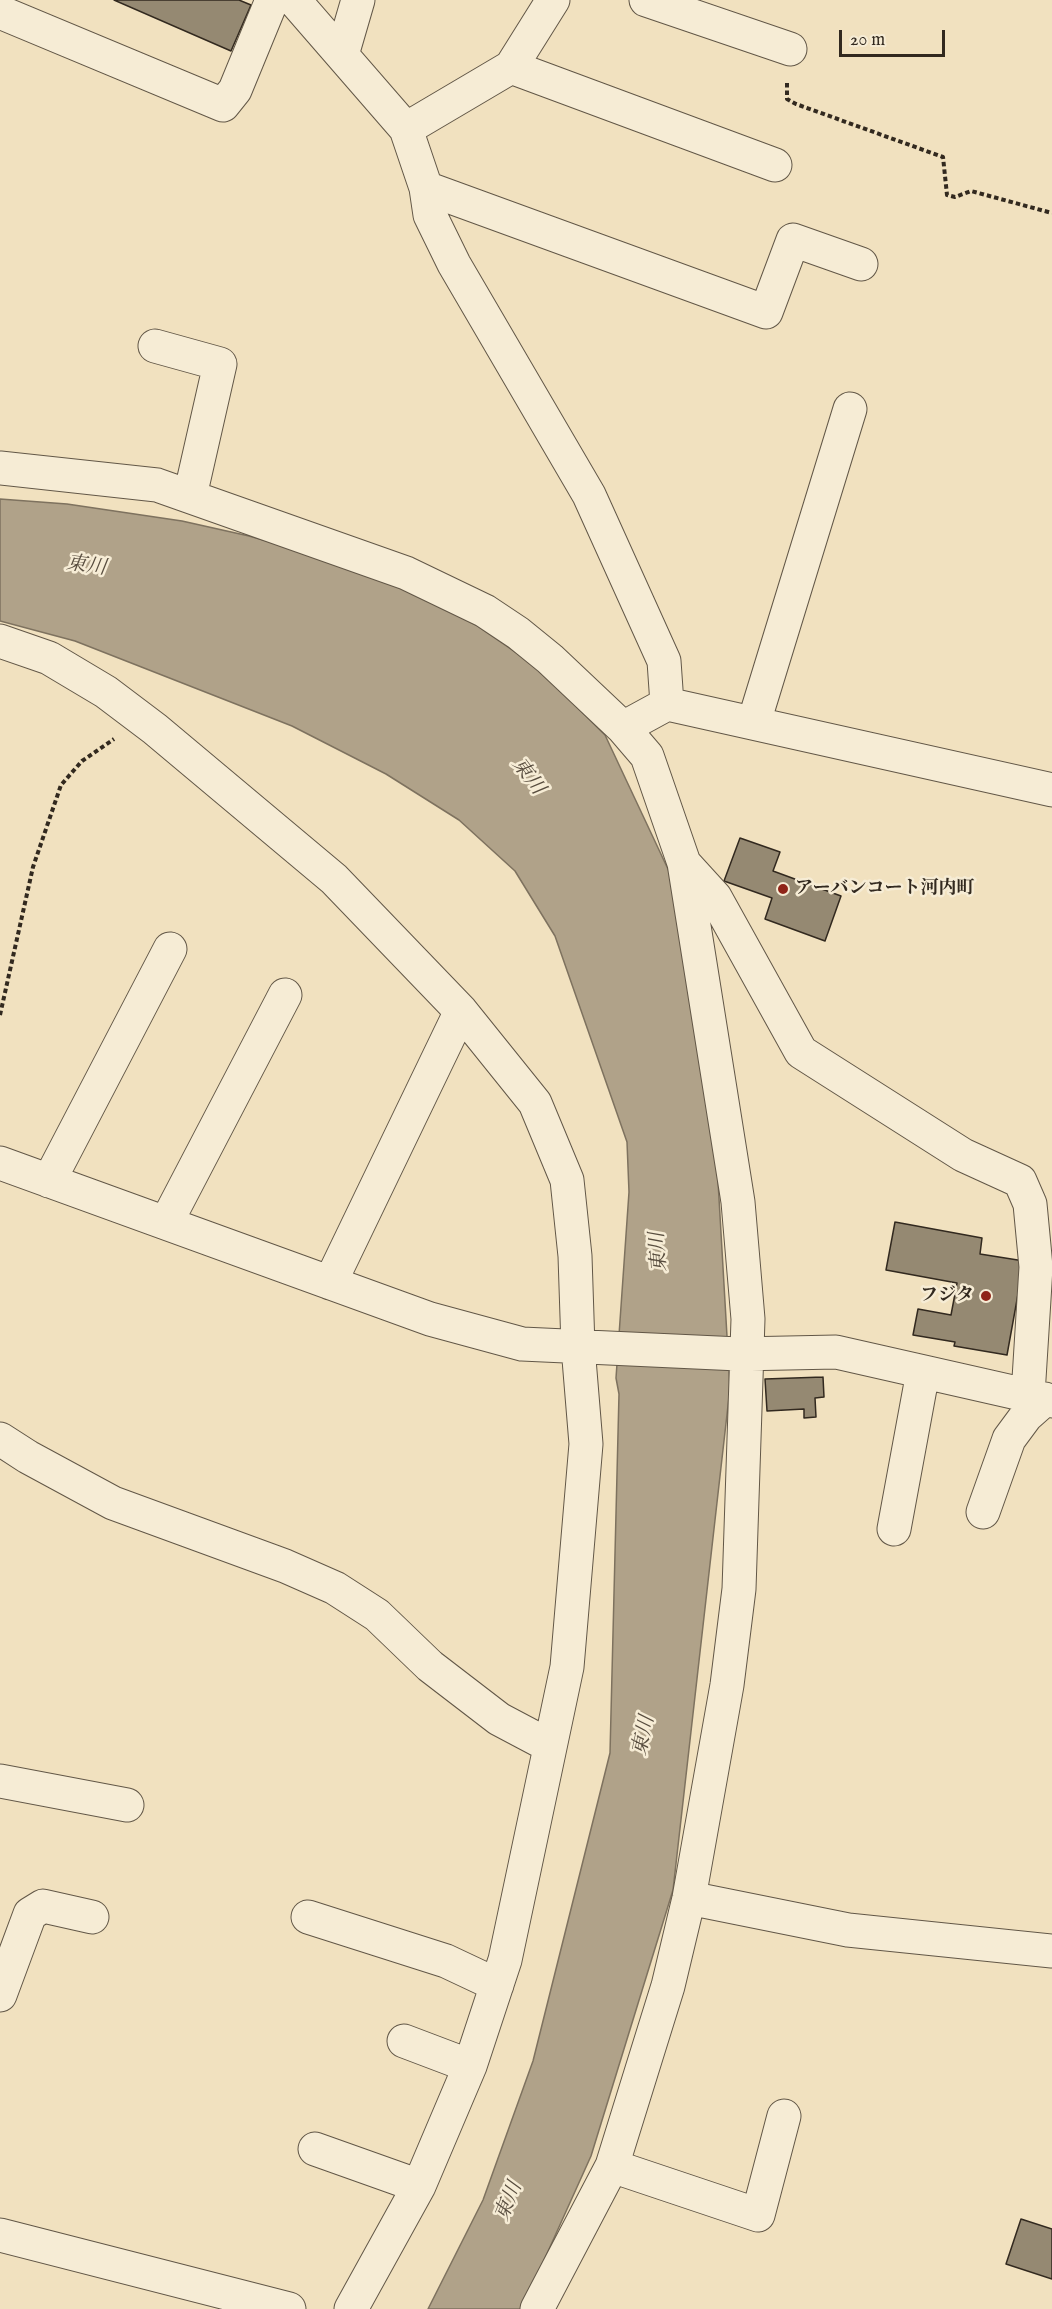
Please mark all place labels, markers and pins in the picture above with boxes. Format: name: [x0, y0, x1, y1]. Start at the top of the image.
place label: アーバンコート河内町: [795, 878, 974, 900]
marker: アーバンコート河内町: [776, 882, 790, 896]
place label: フジタ: [920, 1285, 974, 1307]
marker: フジタ: [979, 1289, 993, 1303]

